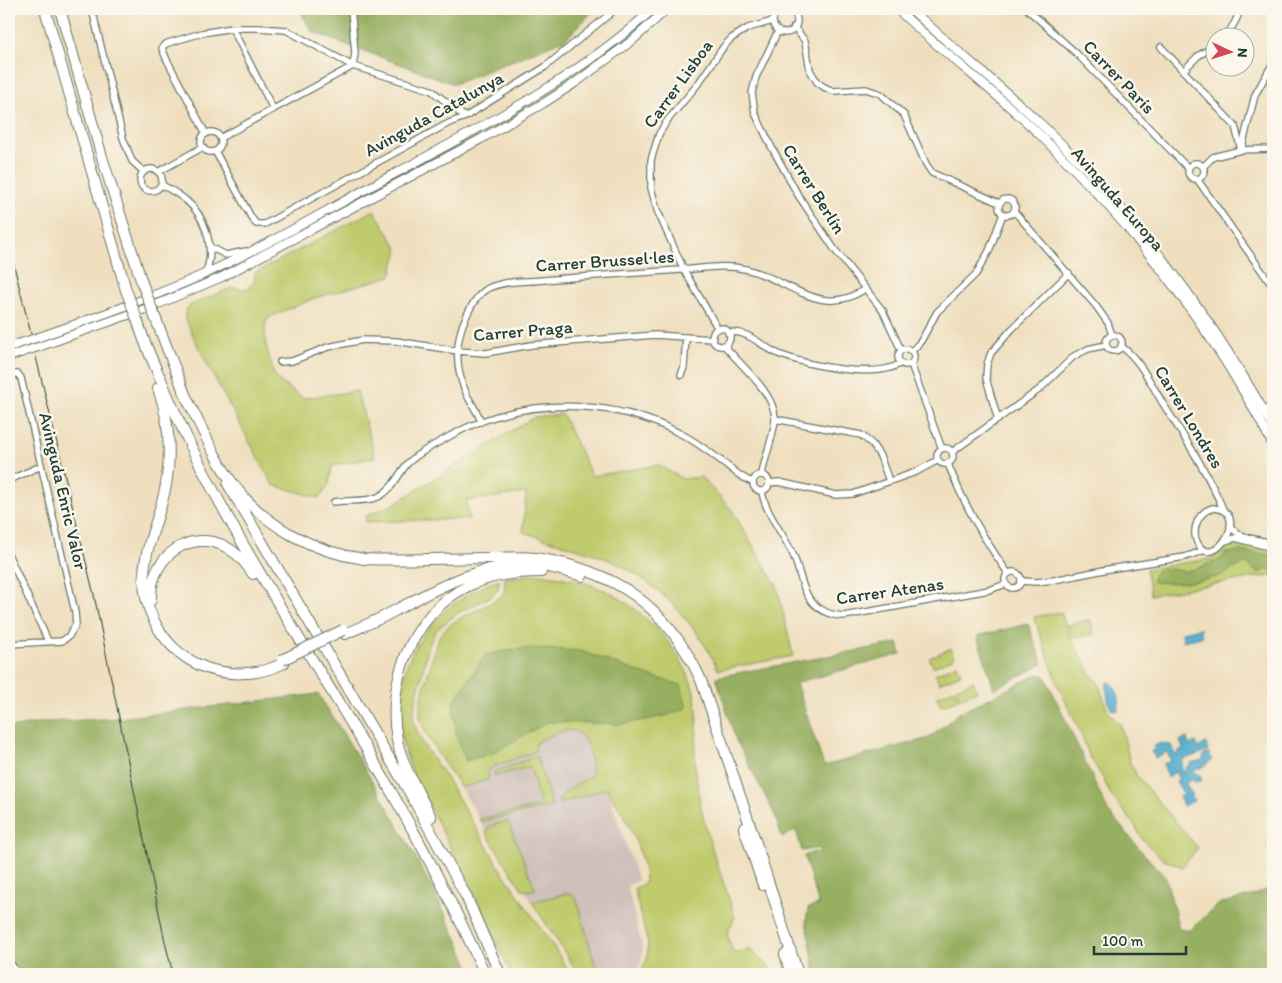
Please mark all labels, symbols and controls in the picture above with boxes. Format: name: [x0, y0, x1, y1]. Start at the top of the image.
north arrow: [1204, 28, 1254, 78]
street label: Carrer Lisboa: [639, 35, 717, 132]
street label: Carrer París: [1078, 36, 1160, 118]
text: N: [1234, 48, 1251, 58]
street label: Avinguda Catalunya: [361, 66, 508, 161]
street label: Carrer Berlín: [778, 140, 850, 238]
street label: Avinguda Europa: [1067, 142, 1170, 256]
street label: Carrer Brussel·les: [535, 245, 675, 277]
street label: Carrer Praga: [472, 316, 574, 346]
street label: Carrer Londres: [1150, 361, 1228, 473]
street label: Avinguda Enric Valor: [34, 410, 92, 573]
street label: Carrer Atenas: [835, 573, 945, 609]
scale bar: [1094, 923, 1187, 955]
text: 100 m: [1102, 932, 1144, 950]

